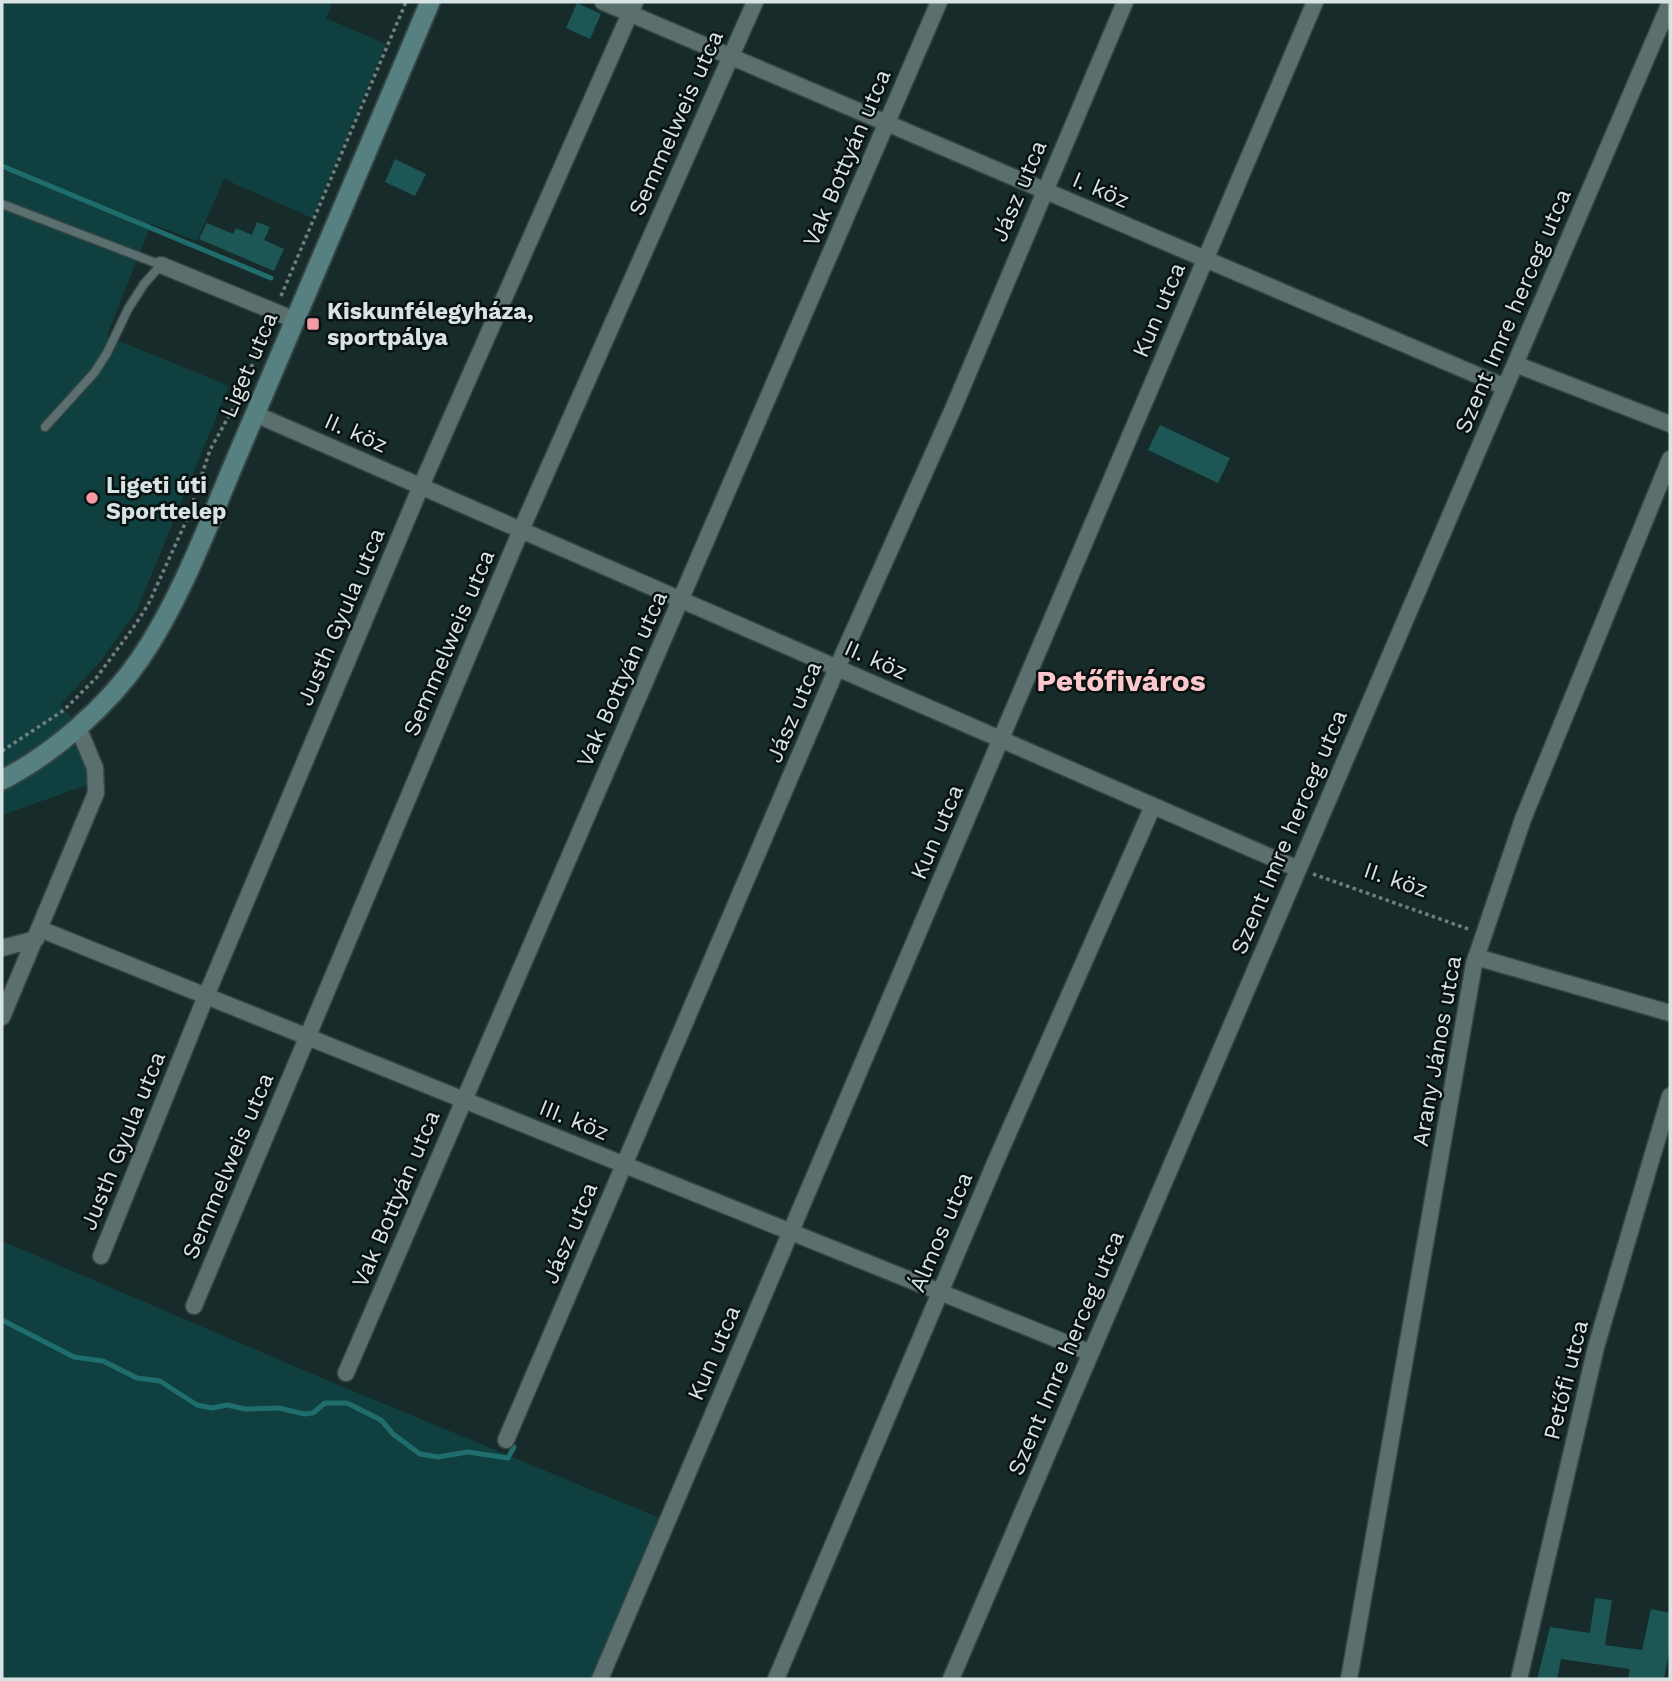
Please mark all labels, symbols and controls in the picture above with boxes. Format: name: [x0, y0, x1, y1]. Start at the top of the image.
street label: Semmelweis utca: [623, 26, 729, 220]
street label: Vak Bottyán utca: [798, 65, 896, 251]
street label: Jász utca: [986, 136, 1052, 246]
street label: I. köz: [1068, 166, 1134, 214]
street label: Szent Imre herceg utca: [1449, 185, 1577, 437]
street label: Kun utca: [1127, 258, 1191, 362]
place label: Kiskunfélegyháza, sportpálya: [327, 298, 534, 351]
street label: Liget utca: [215, 308, 283, 422]
marker: Kiskunfélegyháza, sportpálya: [305, 316, 321, 332]
street label: II. köz: [320, 407, 392, 459]
place label: Ligeti úti Sporttelep: [106, 472, 226, 525]
marker: Ligeti úti Sporttelep: [84, 490, 100, 506]
street label: Justh Gyula utca: [291, 524, 391, 710]
street label: Semmelweis utca: [398, 546, 500, 740]
street label: Vak Bottyán utca: [571, 587, 673, 771]
street label: II. köz: [840, 634, 912, 686]
street label: Jász utca: [761, 657, 827, 767]
district label: Petőfiváros: [1036, 663, 1206, 698]
street label: Szent Imre herceg utca: [1225, 706, 1353, 958]
street label: Kun utca: [905, 780, 969, 884]
street label: II. köz: [1360, 856, 1432, 904]
street label: Arany János utca: [1407, 954, 1467, 1148]
street label: Justh Gyula utca: [75, 1048, 171, 1234]
street label: Semmelweis utca: [177, 1069, 279, 1263]
street label: III. köz: [535, 1094, 613, 1146]
street label: Vak Bottyán utca: [347, 1106, 445, 1292]
street label: Álmos utca: [904, 1168, 978, 1296]
street label: Jász utca: [537, 1178, 603, 1288]
street label: Szent Imre herceg utca: [1002, 1227, 1130, 1479]
street label: Kun utca: [682, 1301, 746, 1405]
street label: Petőfi utca: [1538, 1317, 1594, 1443]

